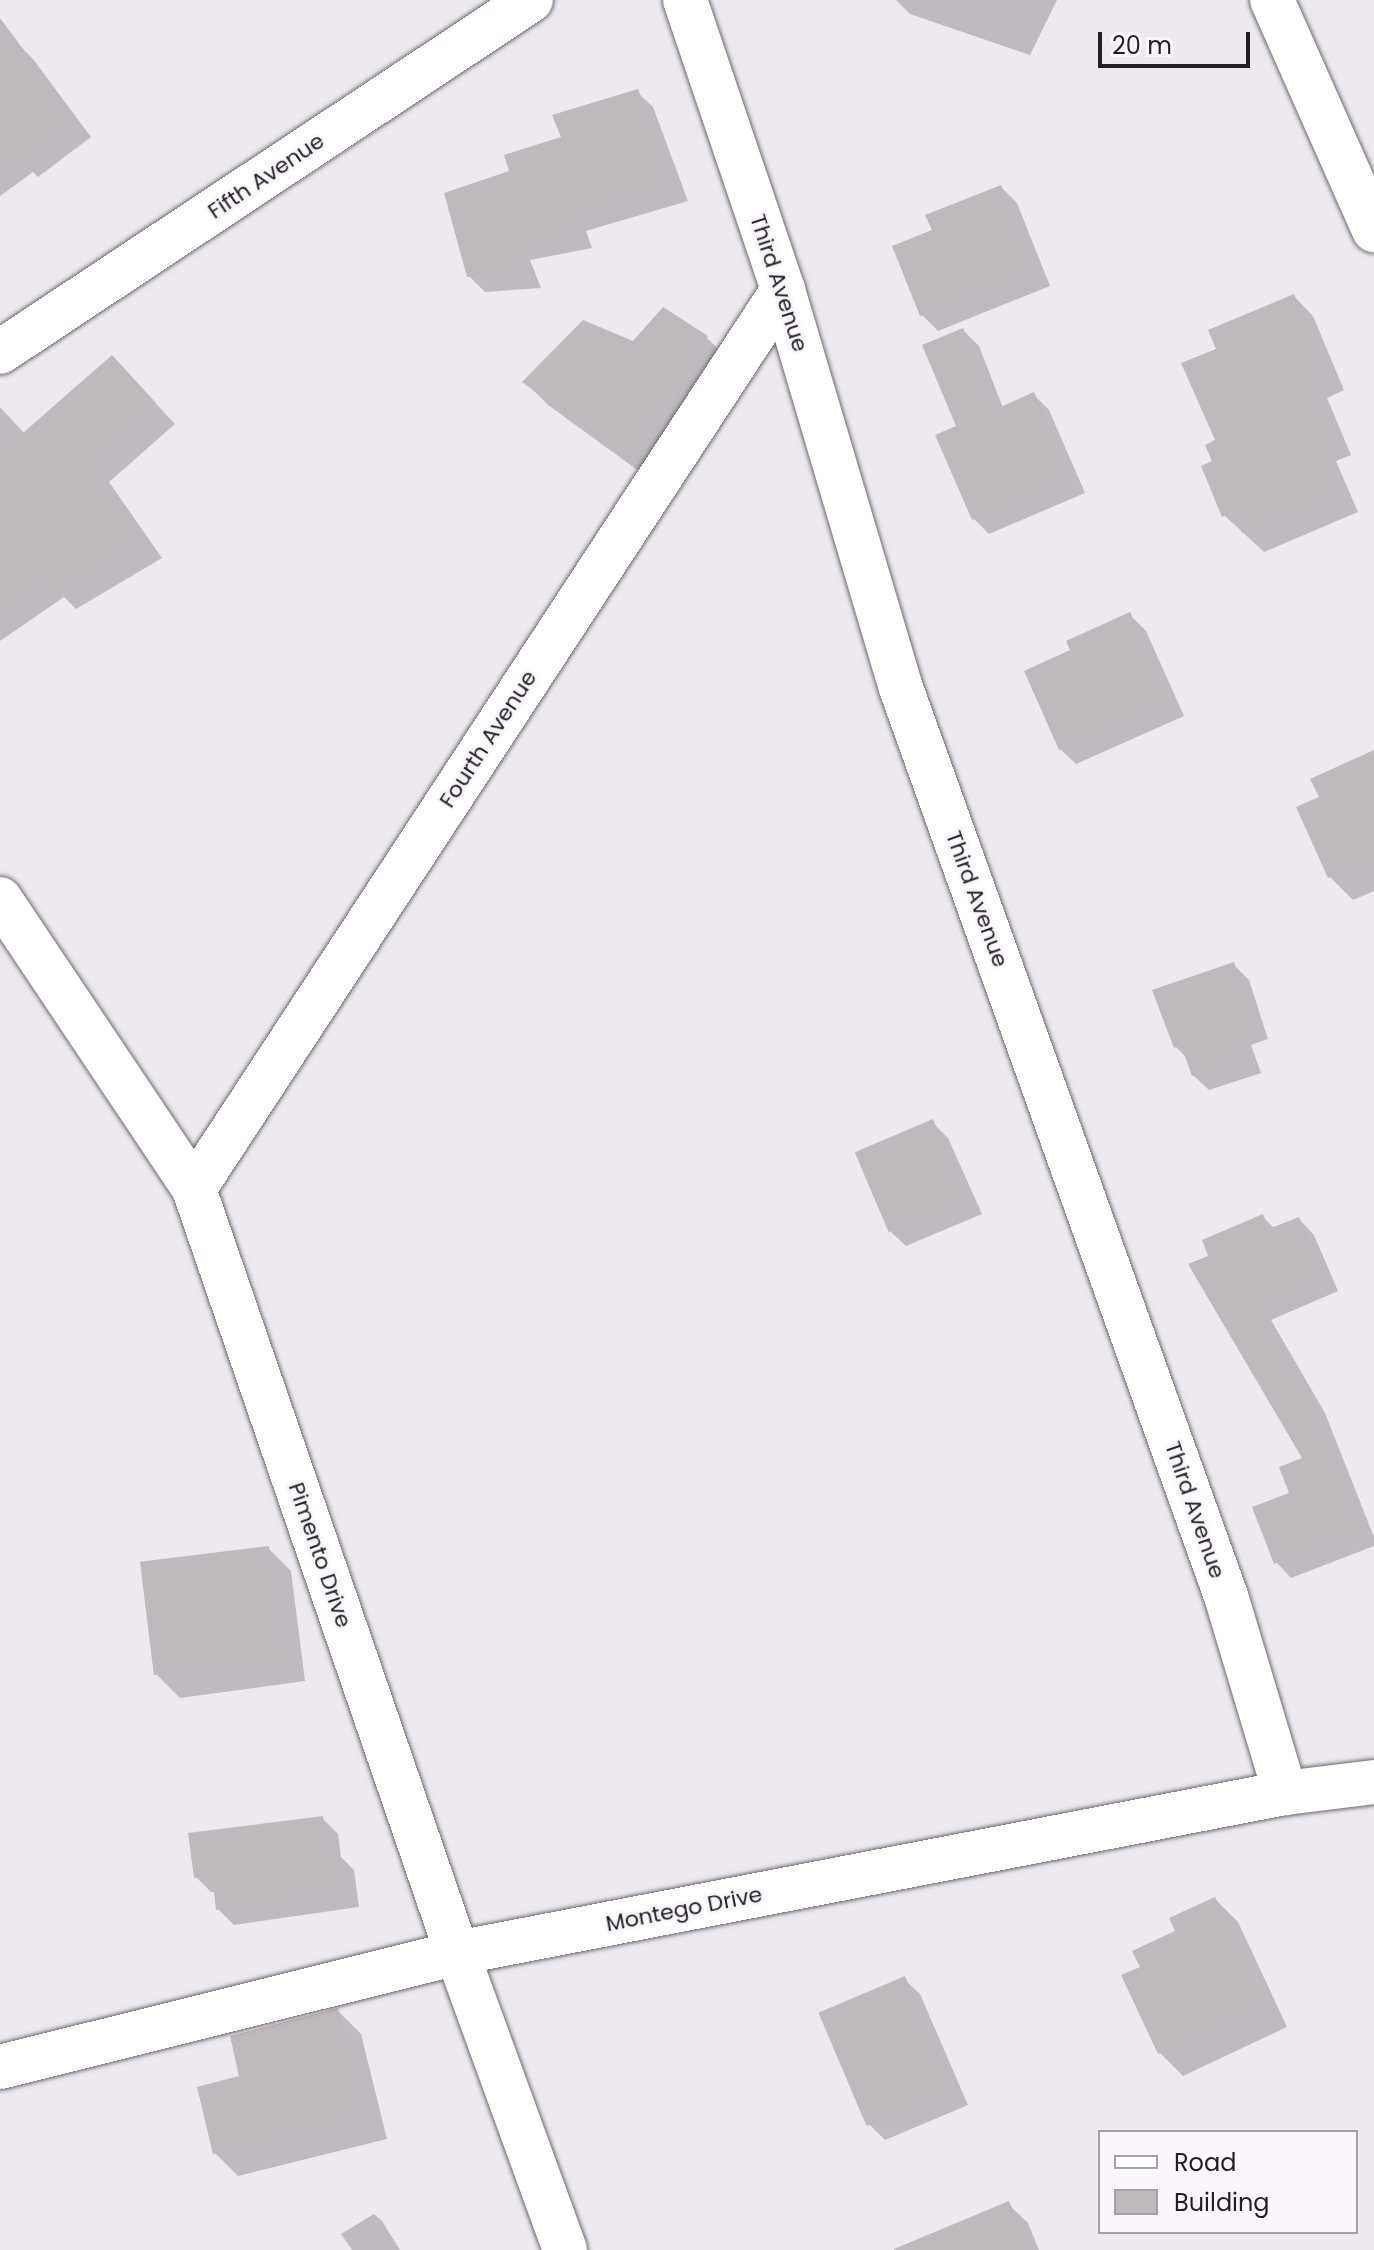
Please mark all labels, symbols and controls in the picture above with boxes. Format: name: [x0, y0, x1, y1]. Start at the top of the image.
scale bar: [1102, 16, 1254, 66]
text: 20 m: [1112, 29, 1172, 62]
street label: Fifth Avenue: [203, 128, 329, 224]
street label: Third Avenue: [744, 211, 814, 355]
street label: Fourth Avenue: [434, 666, 542, 812]
street label: Third Avenue: [940, 827, 1014, 971]
street label: Third Avenue: [1159, 1438, 1231, 1582]
street label: Pimento Drive: [283, 1479, 357, 1631]
street label: Montego Drive: [604, 1881, 764, 1937]
legend: [1098, 2130, 1358, 2234]
text: Road: [1174, 2146, 1236, 2179]
text: Building: [1174, 2186, 1270, 2219]

